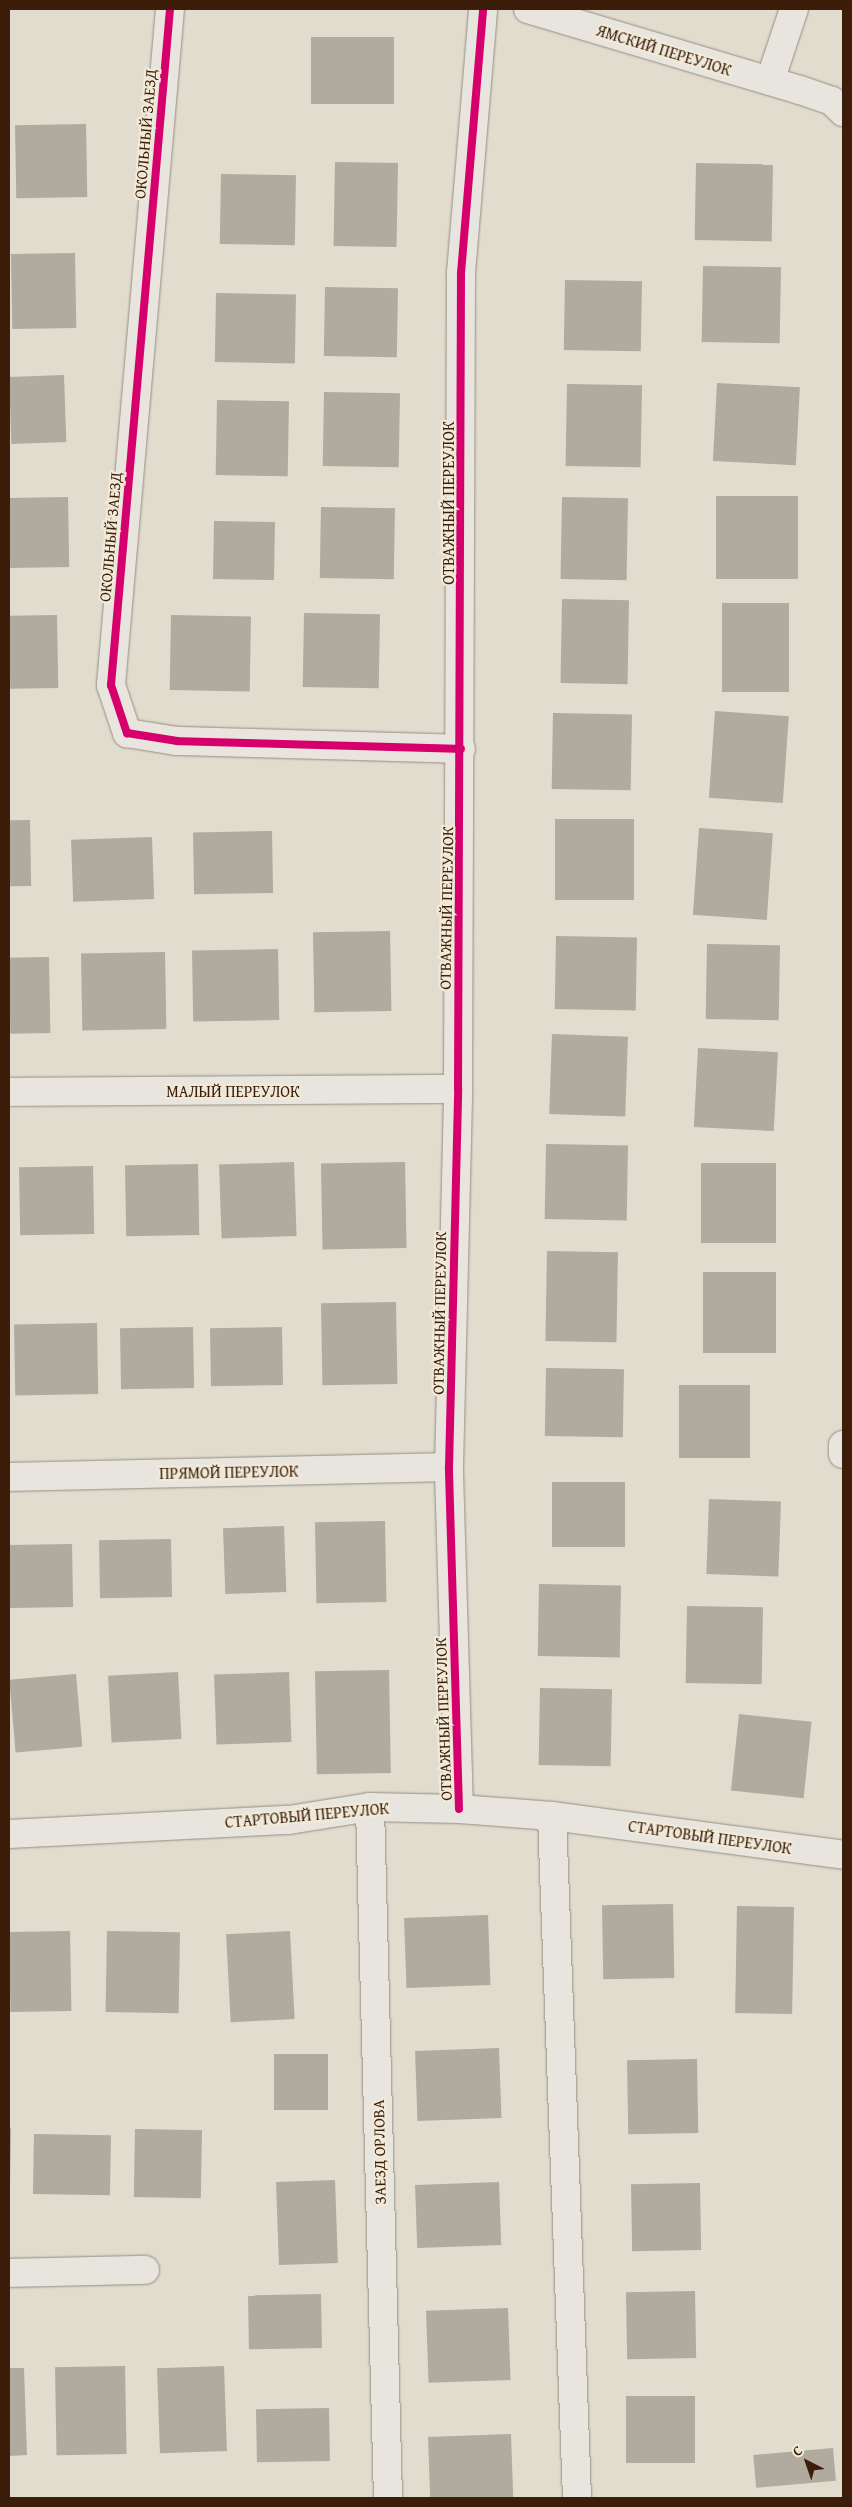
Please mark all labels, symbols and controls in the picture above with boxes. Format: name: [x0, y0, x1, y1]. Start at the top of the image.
street label: ЯМСКИЙ ПЕРЕУЛОК: [594, 20, 734, 80]
street label: ОКОЛЬНЫЙ ЗАЕЗД: [130, 68, 160, 200]
street label: ОТВАЖНЫЙ ПЕРЕУЛОК: [438, 421, 458, 585]
street label: ОКОЛЬНЫЙ ЗАЕЗД: [95, 471, 125, 603]
street label: ОТВАЖНЫЙ ПЕРЕУЛОК: [435, 826, 457, 990]
street label: МАЛЫЙ ПЕРЕУЛОК: [166, 1081, 300, 1101]
street label: ОТВАЖНЫЙ ПЕРЕУЛОК: [428, 1231, 450, 1395]
street label: ПРЯМОЙ ПЕРЕУЛОК: [159, 1461, 299, 1483]
street label: ОТВАЖНЫЙ ПЕРЕУЛОК: [431, 1637, 455, 1801]
street label: СТАРТОВЫЙ ПЕРЕУЛОК: [224, 1798, 390, 1832]
street label: СТАРТОВЫЙ ПЕРЕУЛОК: [627, 1816, 793, 1858]
street label: ЗАЕЗД ОРЛОВА: [368, 2099, 390, 2205]
north arrow: [782, 2437, 832, 2487]
text: С: [788, 2441, 807, 2461]

